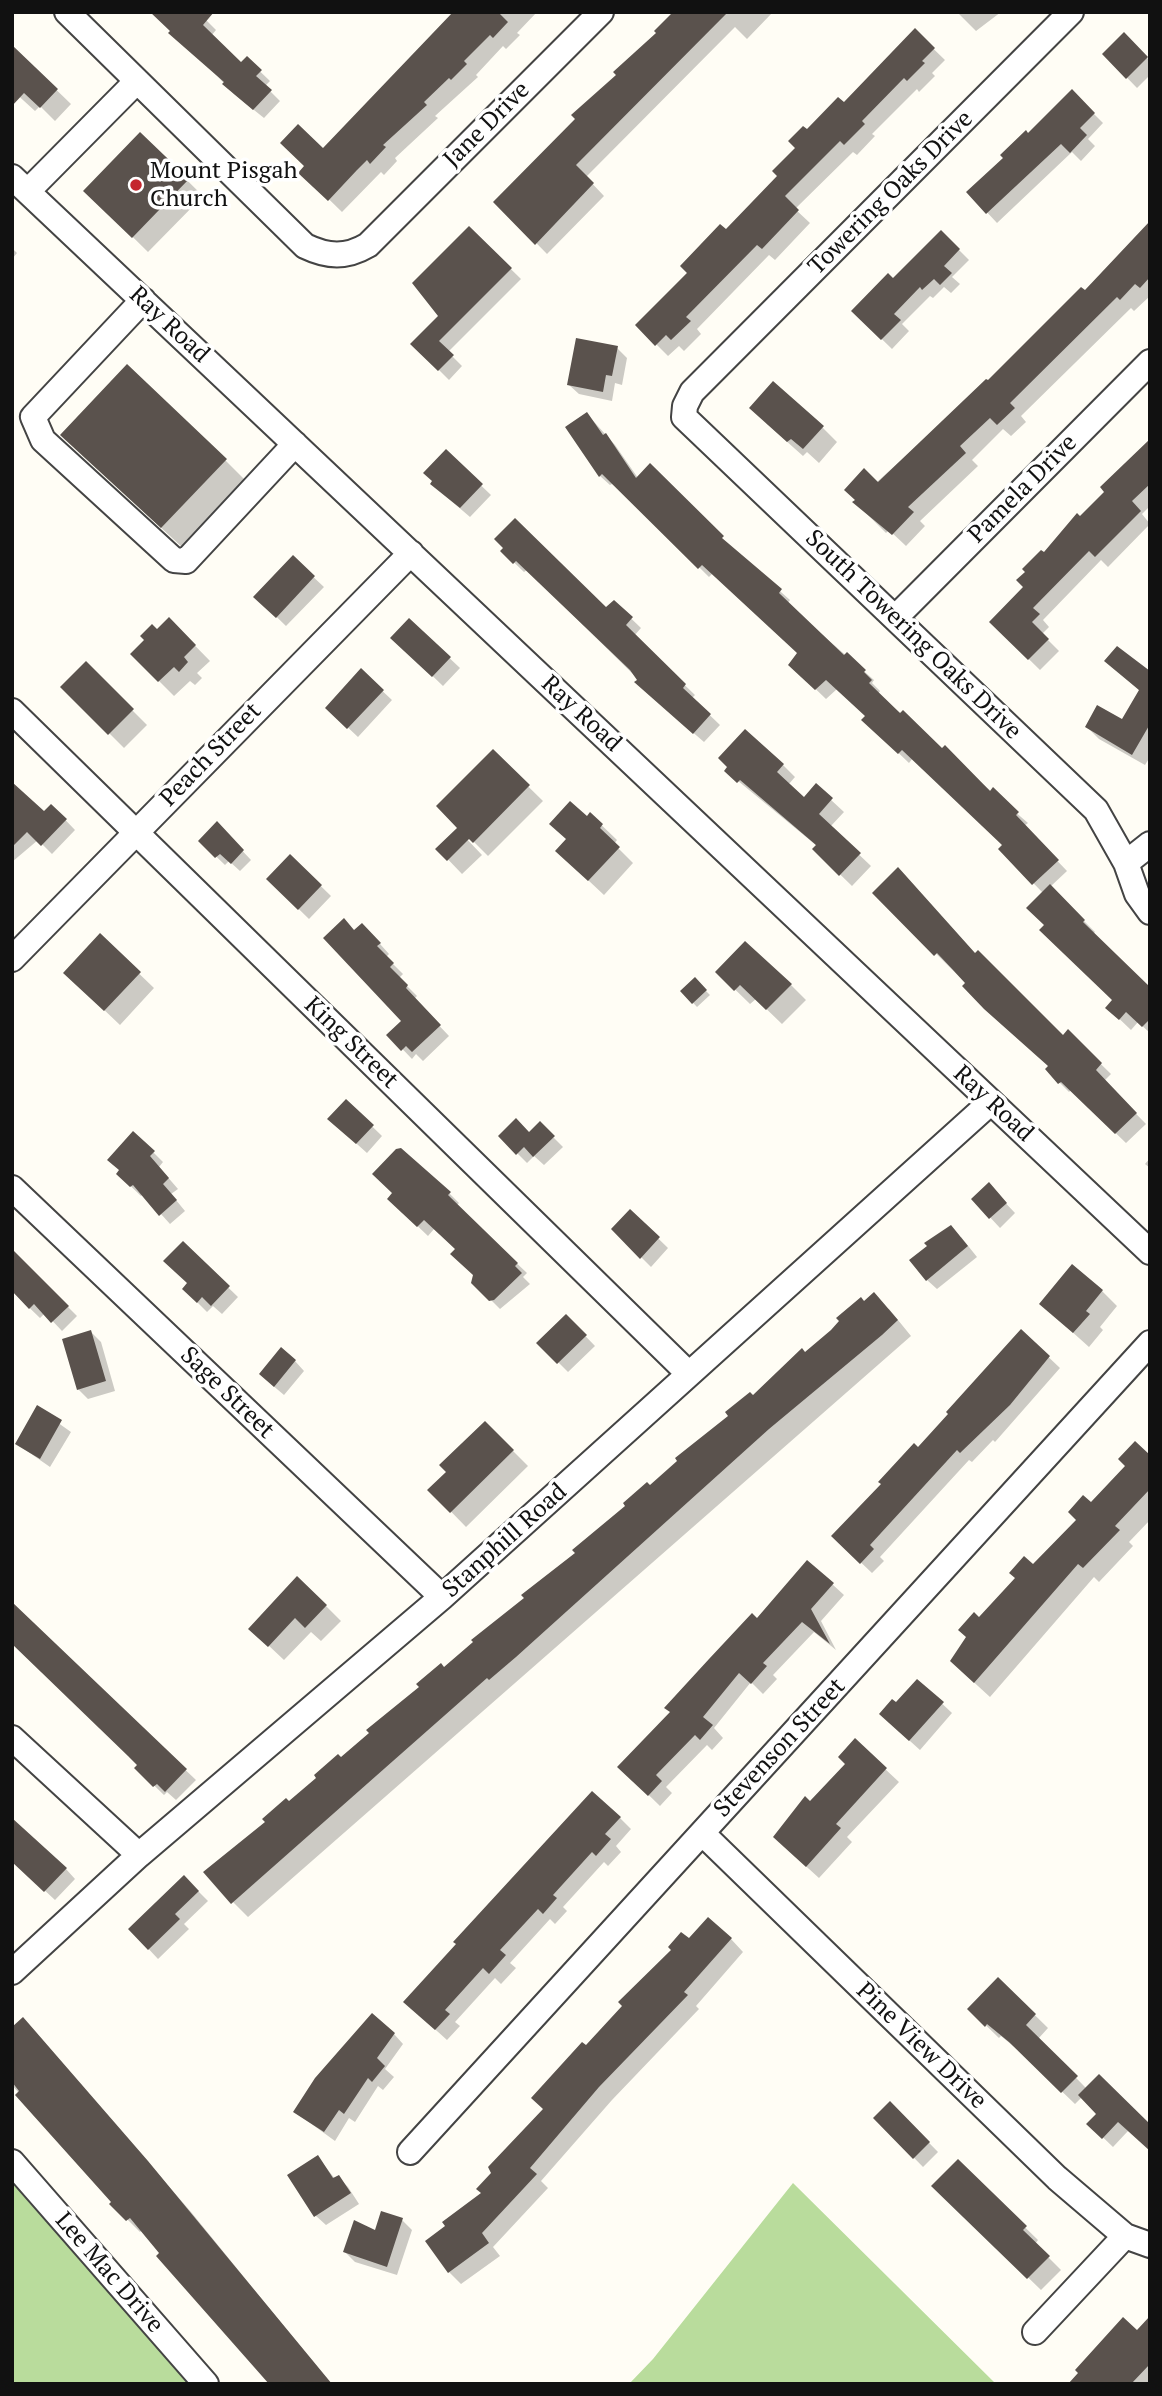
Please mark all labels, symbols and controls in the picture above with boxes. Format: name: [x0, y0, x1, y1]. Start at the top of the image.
street label: Jane Drive: [438, 76, 536, 174]
street label: Towering Oaks Drive: [803, 105, 979, 281]
place label: Mount Pisgah Church: [150, 157, 298, 213]
marker: Mount Pisgah Church: [128, 177, 144, 193]
street label: Ray Road: [123, 281, 215, 369]
street label: Pamela Drive: [963, 429, 1083, 549]
street label: South Towering Oaks Drive: [799, 524, 1027, 746]
street label: Ray Road: [535, 670, 627, 758]
street label: Peach Street: [154, 697, 268, 813]
street label: King Street: [298, 991, 404, 1095]
street label: Ray Road: [947, 1060, 1039, 1148]
street label: Sage Street: [174, 1341, 280, 1445]
street label: Stanphill Road: [437, 1478, 573, 1604]
street label: Stevenson Street: [708, 1673, 852, 1823]
street label: Pine View Drive: [850, 1977, 992, 2115]
street label: Lee Mac Drive: [49, 2207, 169, 2339]

